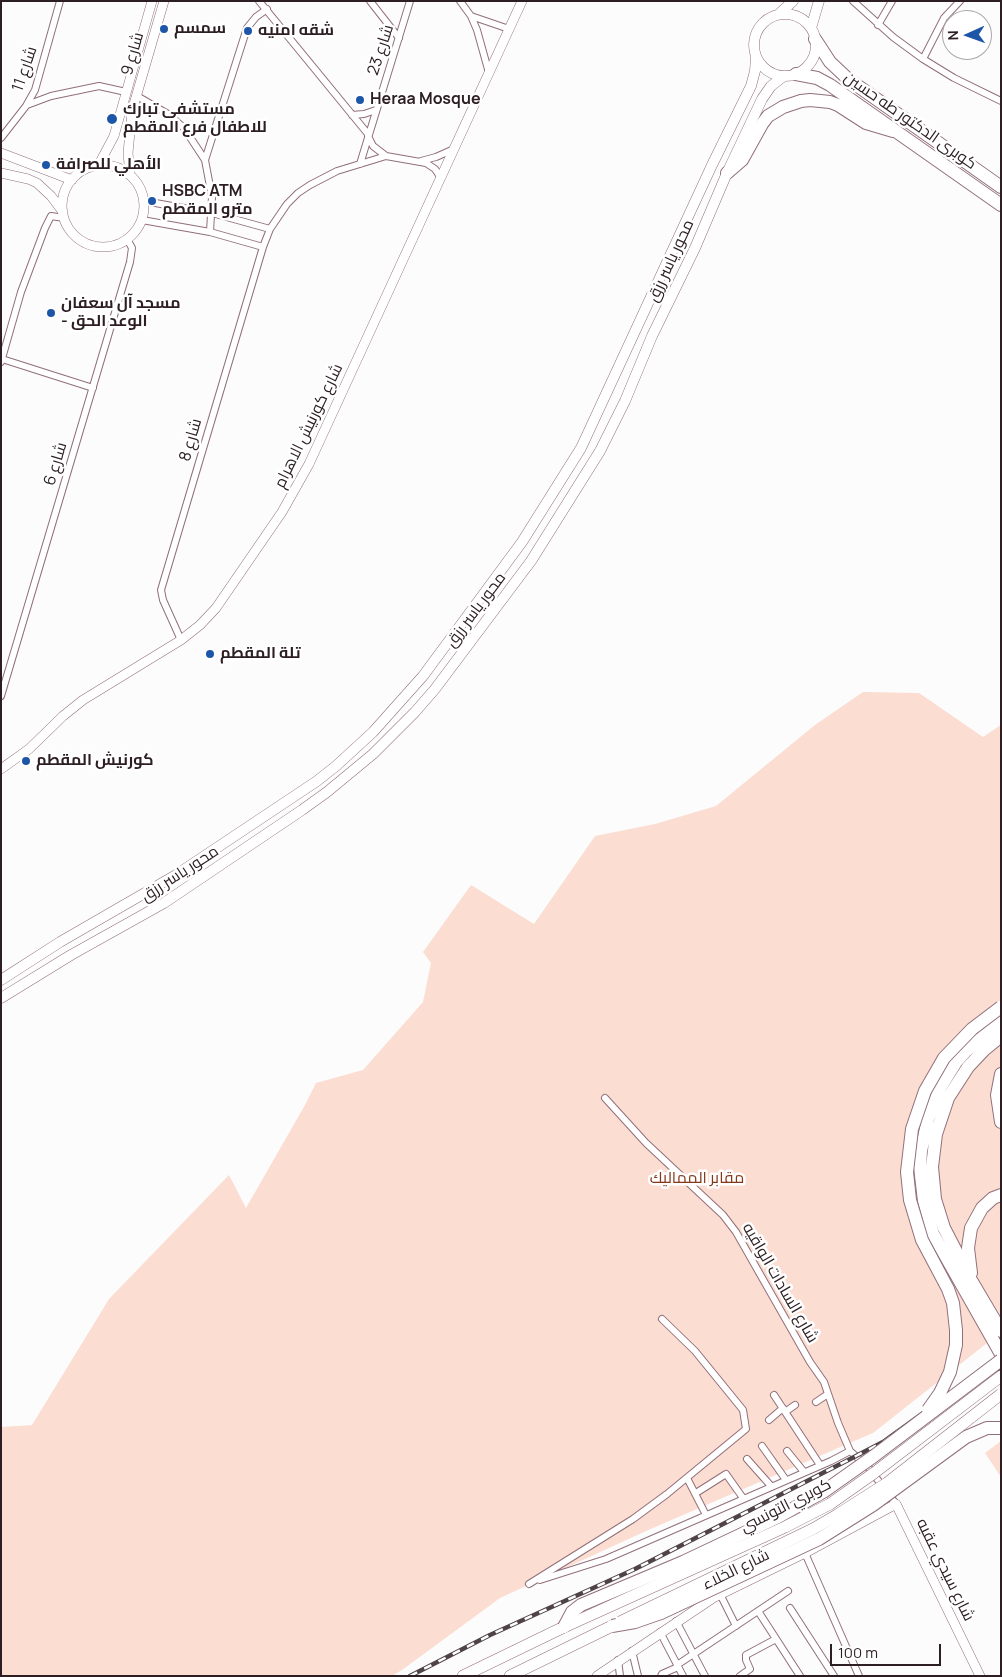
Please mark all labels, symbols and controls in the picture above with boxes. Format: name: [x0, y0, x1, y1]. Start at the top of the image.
north arrow: [942, 10, 992, 60]
place label: سمسم: [174, 19, 226, 39]
place label: شقه امنيه: [258, 21, 334, 41]
street label: شارع 23: [364, 22, 398, 78]
marker: سمسم: [158, 23, 170, 35]
marker: شقه امنيه: [242, 25, 254, 37]
street label: شارع 9: [118, 30, 148, 78]
text: N: [943, 30, 962, 41]
street label: شارع 11: [8, 44, 42, 94]
street label: كوبرى الدكتور طه حسين: [840, 68, 980, 174]
place label: Heraa Mosque: [370, 90, 481, 110]
marker: Heraa Mosque: [354, 94, 366, 106]
place label: مستشفى تبارك للاطفال فرع المقطم: [123, 100, 267, 138]
marker: مستشفى تبارك للاطفال فرع المقطم: [105, 112, 119, 126]
place label: الأهلي للصرافة: [56, 155, 161, 175]
marker: الأهلي للصرافة: [40, 159, 52, 171]
place label: HSBC ATM مترو المقطم: [162, 182, 253, 220]
marker: HSBC ATM مترو المقطم: [146, 195, 158, 207]
street label: محور ياسر رزق: [644, 217, 698, 305]
place label: مسجد آل سعفان - الوعد الحق: [61, 294, 181, 332]
marker: مسجد آل سعفان - الوعد الحق: [45, 307, 57, 319]
street label: شارع كورنيش الاهرام: [271, 361, 347, 491]
street label: شارع 8: [176, 416, 206, 464]
street label: شارع 6: [40, 440, 72, 488]
street label: محور ياسر رزق: [442, 569, 510, 651]
place label: تلة المقطم: [220, 644, 300, 664]
marker: تلة المقطم: [204, 648, 216, 660]
place label: كورنيش المقطم: [36, 751, 154, 771]
marker: كورنيش المقطم: [20, 755, 32, 767]
street label: محور ياسر رزق: [138, 842, 222, 906]
park label: مقابر المماليك: [650, 1169, 744, 1189]
street label: شارع السادات الواقيه: [738, 1220, 822, 1346]
street label: كوبري التونسي: [737, 1475, 835, 1537]
street label: شارع سيدي عقبه: [912, 1516, 978, 1624]
street label: شارع الخلاء: [699, 1546, 773, 1594]
scale bar: [832, 1634, 943, 1666]
text: 100 m: [838, 1642, 878, 1663]

